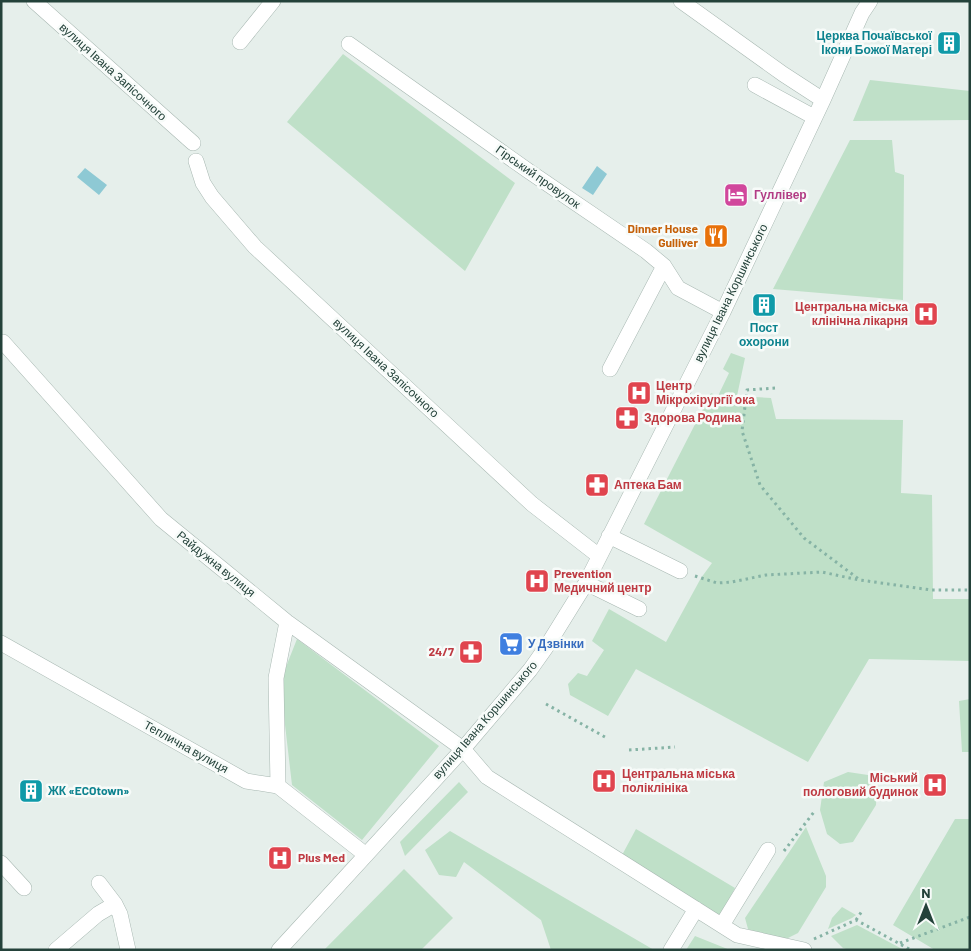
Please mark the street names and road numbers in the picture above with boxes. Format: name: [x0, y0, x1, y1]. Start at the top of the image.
street label: вулиця Івана Запісочного: [57, 19, 170, 124]
street label: Гірський провулок: [493, 142, 584, 212]
street label: вулиця Івана Коршинського: [691, 221, 771, 364]
street label: вулиця Івана Запісочного: [330, 315, 443, 421]
street label: Райдужна вулиця: [174, 527, 259, 600]
street label: вулиця Івана Коршинського: [429, 657, 540, 782]
street label: Теплична вулиця: [141, 717, 231, 776]

